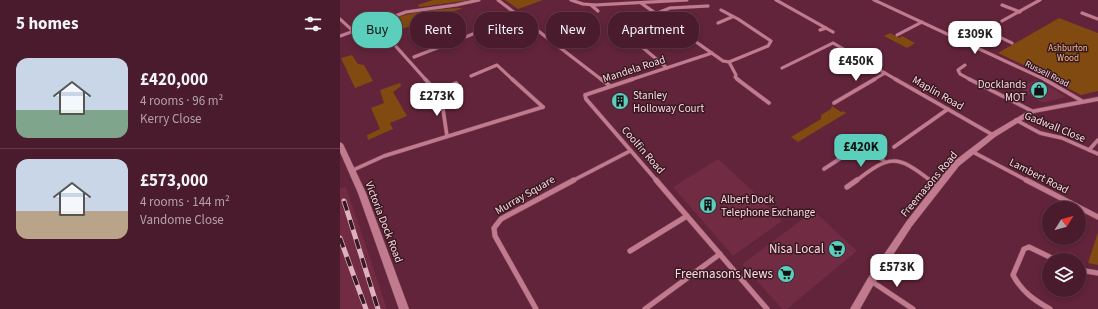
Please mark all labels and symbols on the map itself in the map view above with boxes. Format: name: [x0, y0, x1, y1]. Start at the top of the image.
pin: £309K: [947, 21, 1003, 55]
park label: Ashburton Wood: [1048, 42, 1088, 65]
pin: £450K: [828, 48, 884, 82]
street label: Mandela Road: [601, 52, 667, 86]
street label: Russell Road: [1023, 57, 1071, 91]
street label: Maplin Road: [910, 72, 966, 114]
place label: Docklands MOT: [978, 77, 1026, 105]
shop icon: Docklands MOT: [1029, 80, 1049, 100]
pin: £273K: [409, 83, 465, 117]
place label: Stanley Holloway Court: [633, 88, 704, 116]
building icon: Stanley Holloway Court: [610, 91, 630, 111]
street label: Gadwall Close: [1022, 108, 1088, 146]
street label: Coolfin Road: [618, 123, 668, 177]
pin: £420K: [833, 134, 889, 168]
street label: Freemasons Road: [897, 148, 961, 220]
street label: Lambert Road: [1007, 155, 1071, 197]
street label: Murray Square: [492, 172, 558, 218]
street label: Victoria Dock Road: [362, 179, 406, 265]
place label: Albert Dock Telephone Exchange: [721, 192, 816, 220]
building icon: Albert Dock Telephone Exchange: [698, 195, 718, 215]
north arrow: [1042, 201, 1086, 245]
supermarket icon: Nisa Local: [827, 239, 847, 259]
place label: Nisa Local: [769, 240, 824, 258]
pin: £573K: [869, 254, 925, 288]
supermarket icon: Freemasons News: [776, 264, 796, 284]
place label: Freemasons News: [675, 265, 774, 283]

